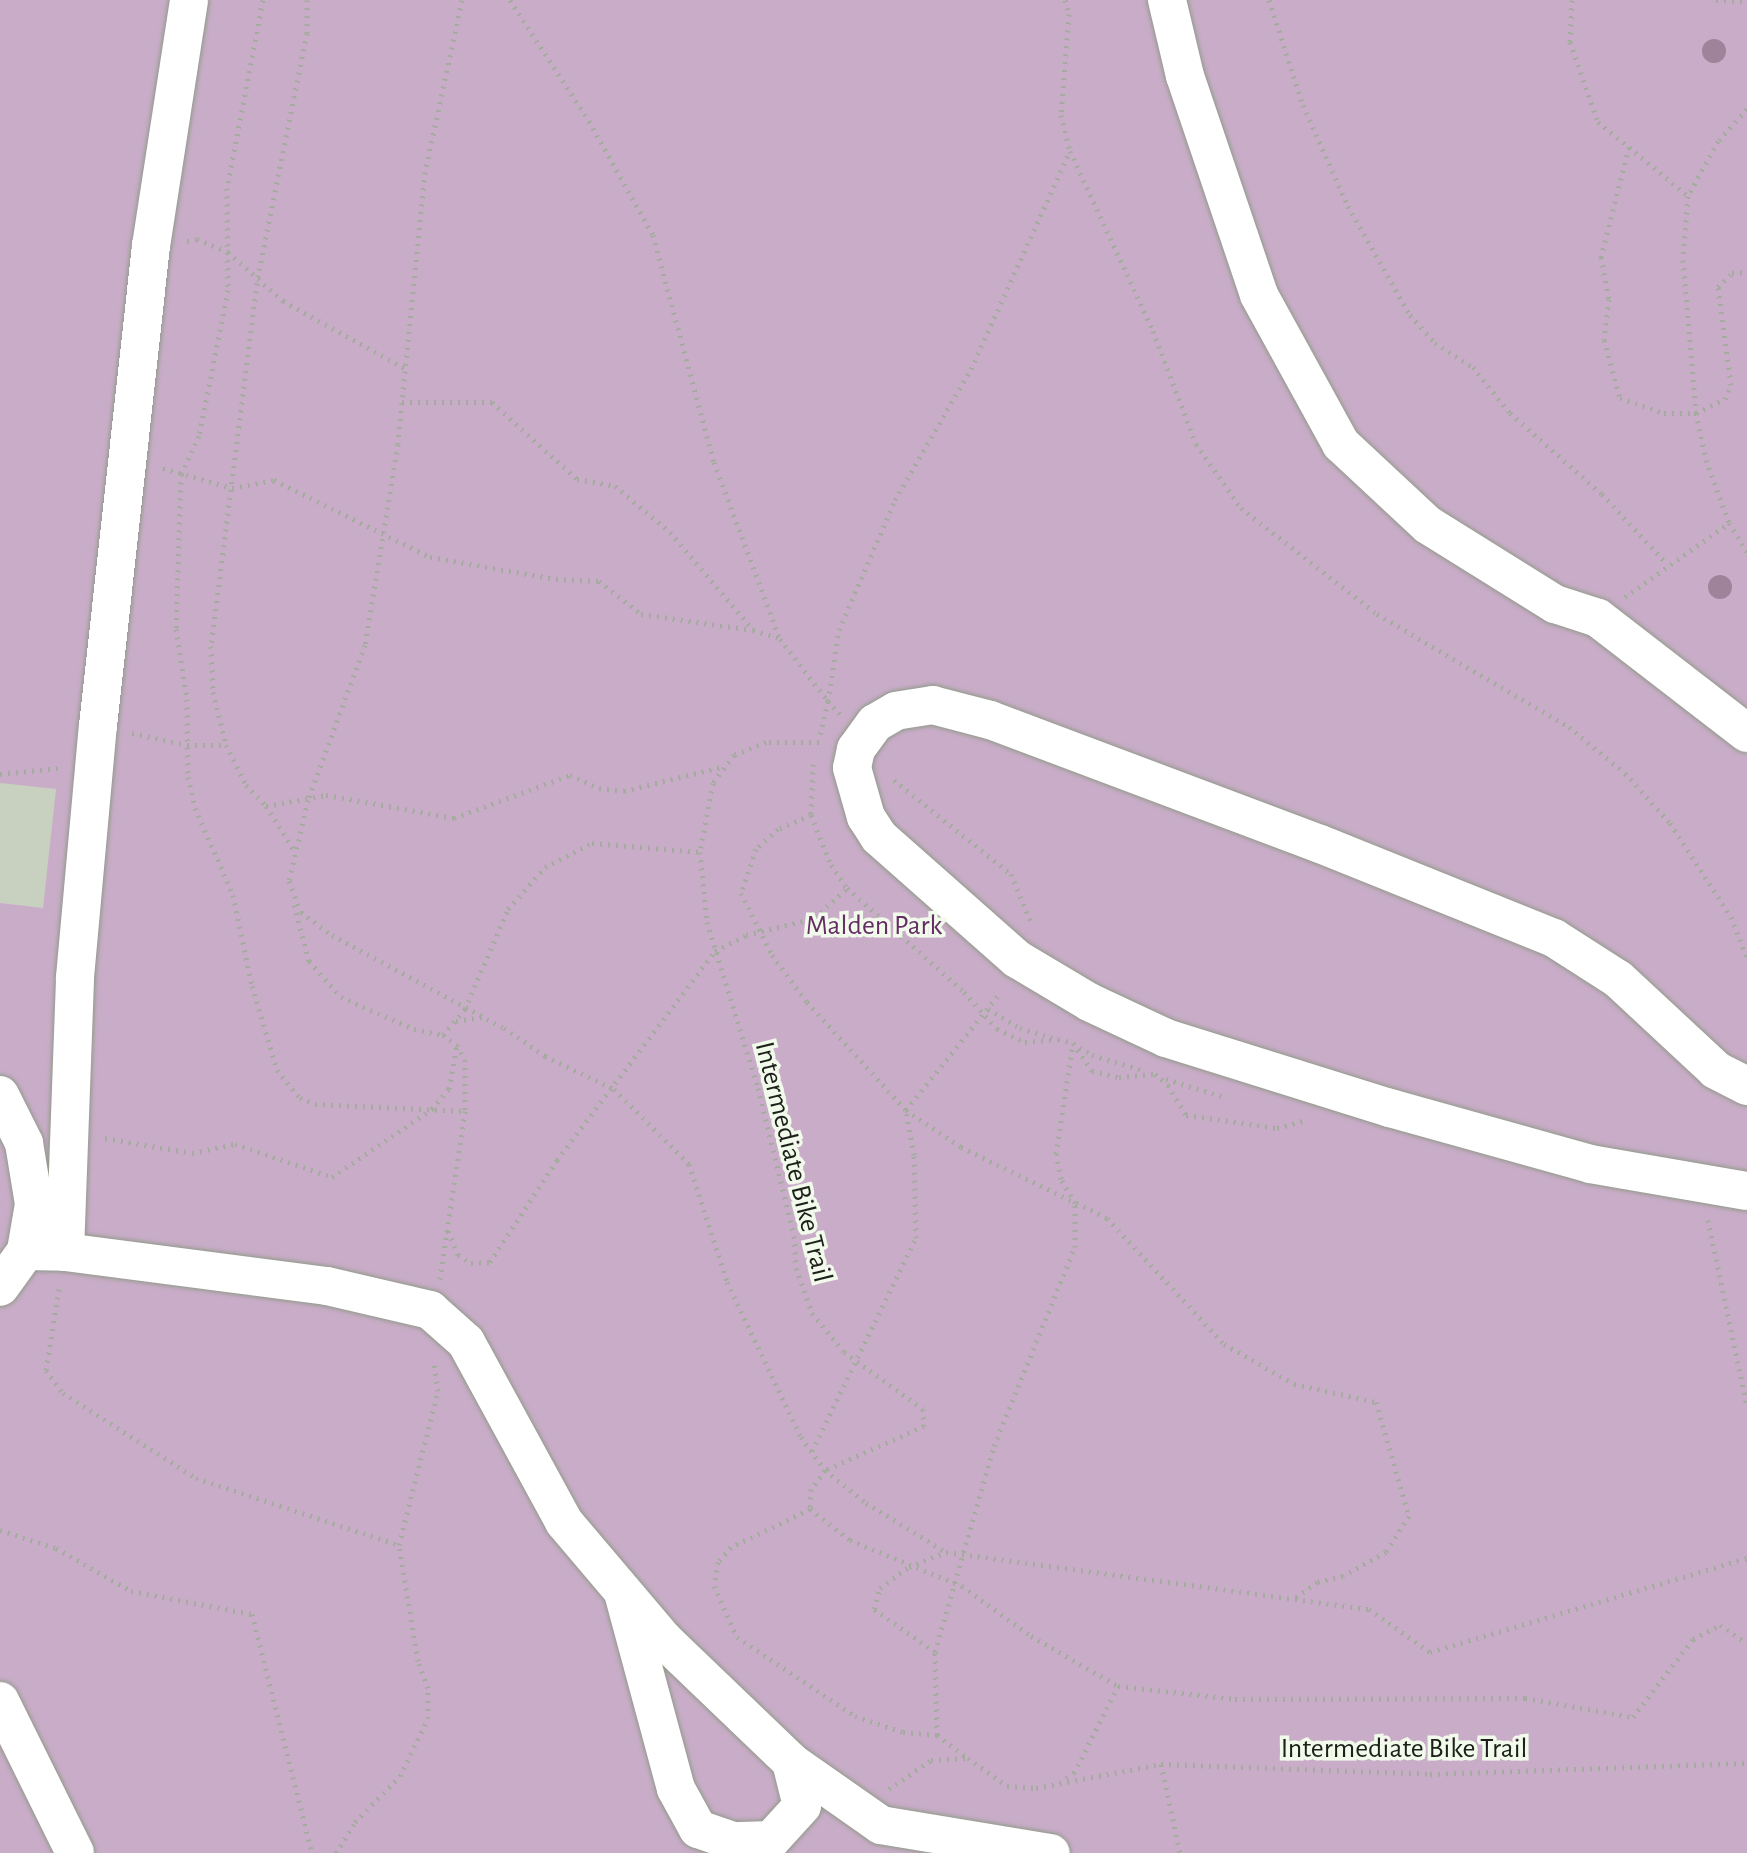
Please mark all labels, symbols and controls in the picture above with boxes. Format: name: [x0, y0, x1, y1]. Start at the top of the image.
park label: Malden Park: [806, 909, 942, 943]
street label: Intermediate Bike Trail: [747, 1038, 839, 1286]
street label: Intermediate Bike Trail: [1281, 1732, 1527, 1766]

